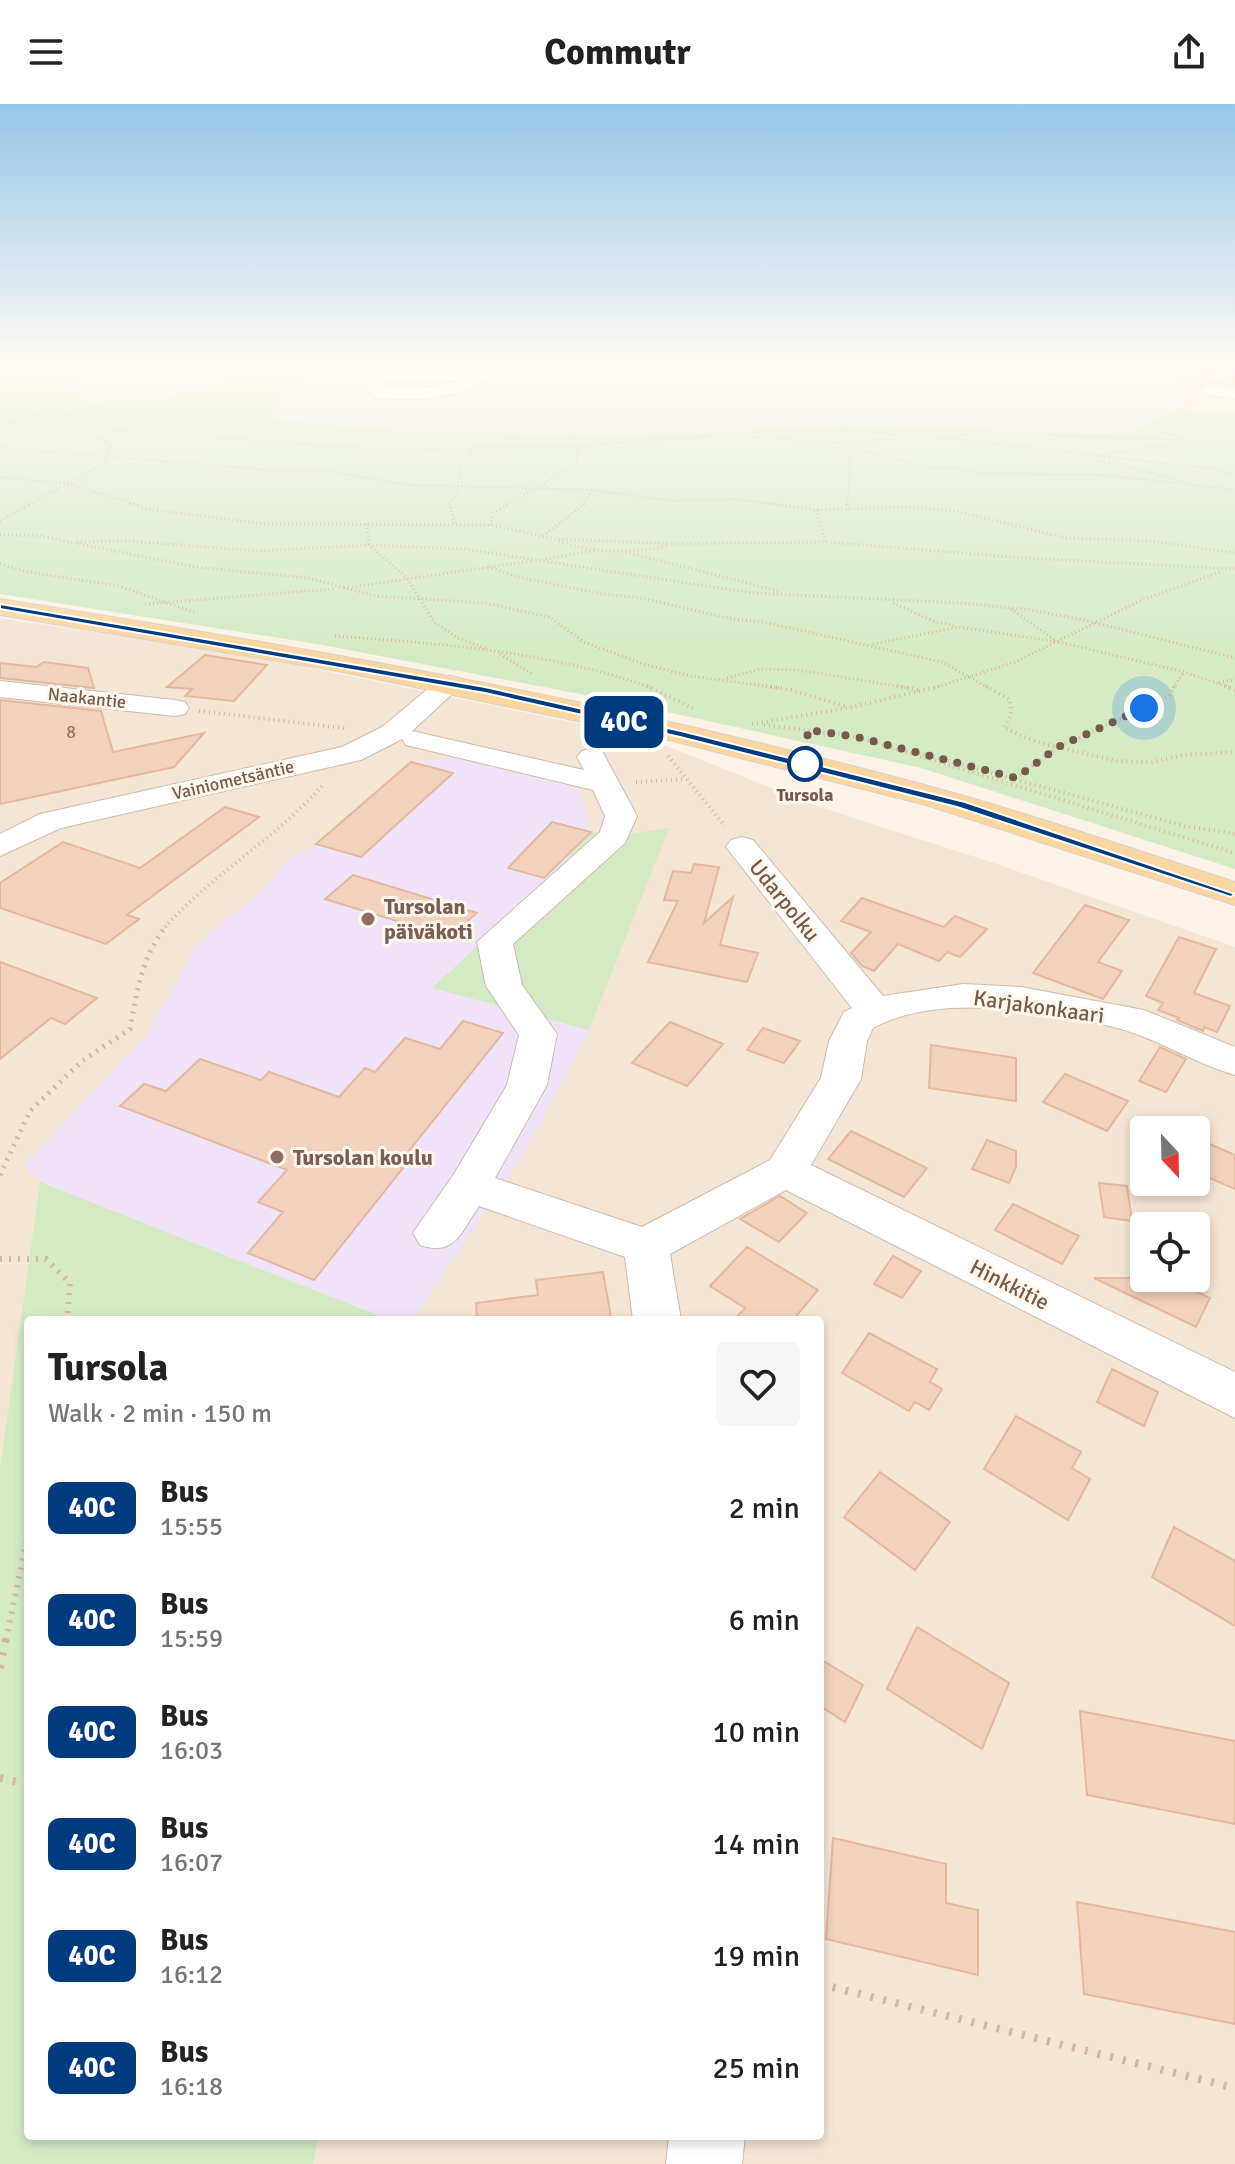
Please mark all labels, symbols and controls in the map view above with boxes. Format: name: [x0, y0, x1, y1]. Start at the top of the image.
icon: menu: [24, 30, 68, 74]
text: Commutr: [544, 30, 691, 75]
icon: share: [1167, 30, 1211, 74]
street label: Naakantie: [47, 683, 127, 713]
your location: [1124, 688, 1164, 728]
line badge: 40C: [578, 696, 670, 748]
text: 40C: [600, 705, 648, 739]
house number: 8: [66, 721, 76, 743]
marker: Tursola: [788, 747, 822, 781]
street label: Vainiometsäntie: [170, 755, 296, 805]
place label: Tursola: [777, 784, 833, 806]
street label: Udarpolku: [743, 854, 826, 947]
place label: Tursolan päiväkoti: [384, 893, 473, 945]
marker: Tursolan päiväkoti: [359, 910, 377, 928]
street label: Karjakonkaari: [972, 984, 1106, 1029]
north arrow: [1130, 1116, 1210, 1196]
map controls: [1130, 1116, 1210, 1292]
place label: Tursolan koulu: [293, 1144, 433, 1171]
marker: Tursolan koulu: [268, 1148, 286, 1166]
button: locate: [1130, 1212, 1210, 1292]
street label: Hinkkitie: [966, 1253, 1054, 1316]
button: heart: [716, 1342, 800, 1426]
text: Tursola: [48, 1344, 168, 1391]
text: Walk · 2 min · 150 m: [48, 1398, 272, 1430]
text: Bus: [160, 1474, 208, 1511]
text: 2 min: [729, 1490, 800, 1527]
text: 40C: [68, 1491, 116, 1525]
text: 15:55: [160, 1511, 223, 1543]
text: Bus: [160, 1586, 208, 1623]
text: 6 min: [729, 1602, 800, 1639]
text: 40C: [68, 1603, 116, 1637]
text: 15:59: [160, 1623, 223, 1655]
text: Bus: [160, 1698, 208, 1735]
text: 10 min: [713, 1714, 800, 1751]
text: 40C: [68, 1715, 116, 1749]
text: 16:03: [160, 1735, 223, 1767]
text: Bus: [160, 1810, 208, 1847]
text: 14 min: [713, 1826, 800, 1863]
text: 40C: [68, 1827, 116, 1861]
text: 16:07: [160, 1847, 223, 1879]
text: Bus: [160, 1922, 208, 1959]
text: 19 min: [713, 1938, 800, 1975]
text: 40C: [68, 1939, 116, 1973]
text: 16:12: [160, 1959, 223, 1991]
text: Bus: [160, 2034, 208, 2071]
text: 25 min: [713, 2050, 800, 2087]
text: 40C: [68, 2051, 116, 2085]
text: 16:18: [160, 2071, 223, 2103]

